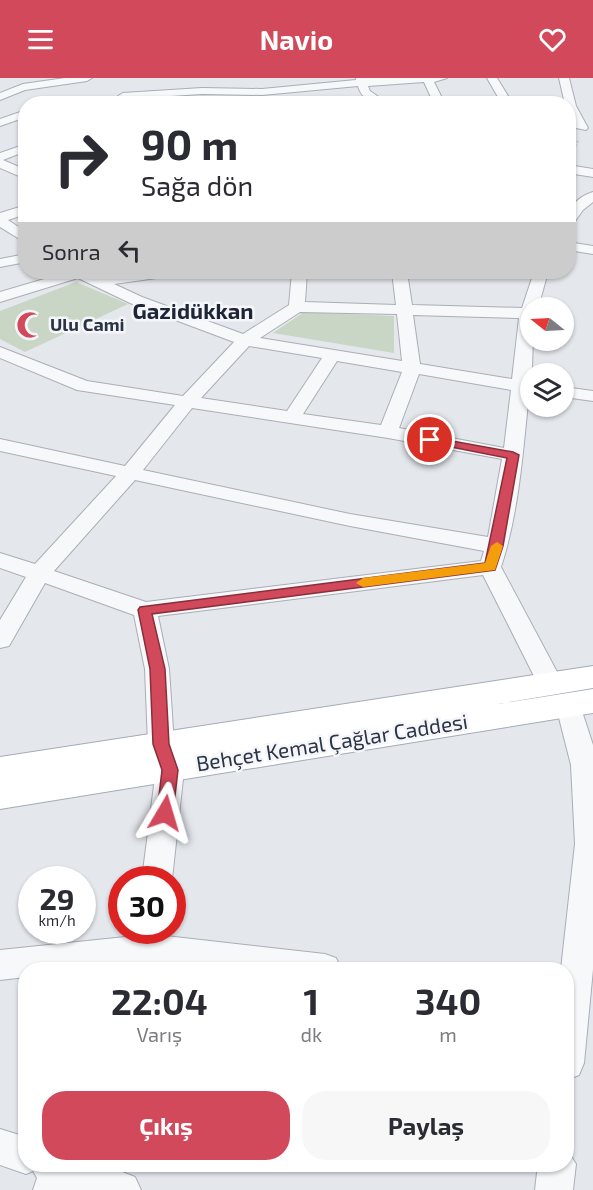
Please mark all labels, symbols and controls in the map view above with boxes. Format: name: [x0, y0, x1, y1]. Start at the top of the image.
icon: menu: [24, 23, 57, 56]
text: Navio: [260, 23, 333, 55]
icon: heart: [536, 23, 569, 56]
text: 90 m: [141, 118, 238, 168]
icon: right: [42, 120, 120, 198]
text: Sağa dön: [141, 169, 253, 201]
icon: left: [113, 234, 146, 267]
text: Sonra: [42, 238, 101, 264]
district label: Gazidükkan: [132, 297, 254, 323]
north arrow: [520, 297, 574, 351]
map controls: [520, 297, 574, 417]
mosque icon: Ulu Cami: [15, 310, 45, 340]
place label: Ulu Cami: [50, 313, 125, 335]
button: layers: [520, 363, 574, 417]
pin: [404, 414, 455, 465]
icon: arrive: [413, 423, 446, 456]
street label: Behçet Kemal Çağlar Caddesi: [194, 708, 470, 777]
position arrow: [133, 781, 197, 845]
speed limit sign: 30: [108, 866, 186, 944]
text: 29: [39, 880, 75, 916]
text: km/h: [38, 911, 76, 929]
text: 22:04: [111, 979, 208, 1022]
text: 1: [304, 979, 319, 1022]
text: 340: [415, 979, 481, 1022]
text: Varış: [136, 1022, 182, 1046]
text: dk: [301, 1022, 322, 1046]
text: m: [439, 1022, 457, 1046]
button: Çıkış: [42, 1091, 290, 1160]
button: Paylaş: [302, 1091, 550, 1160]

